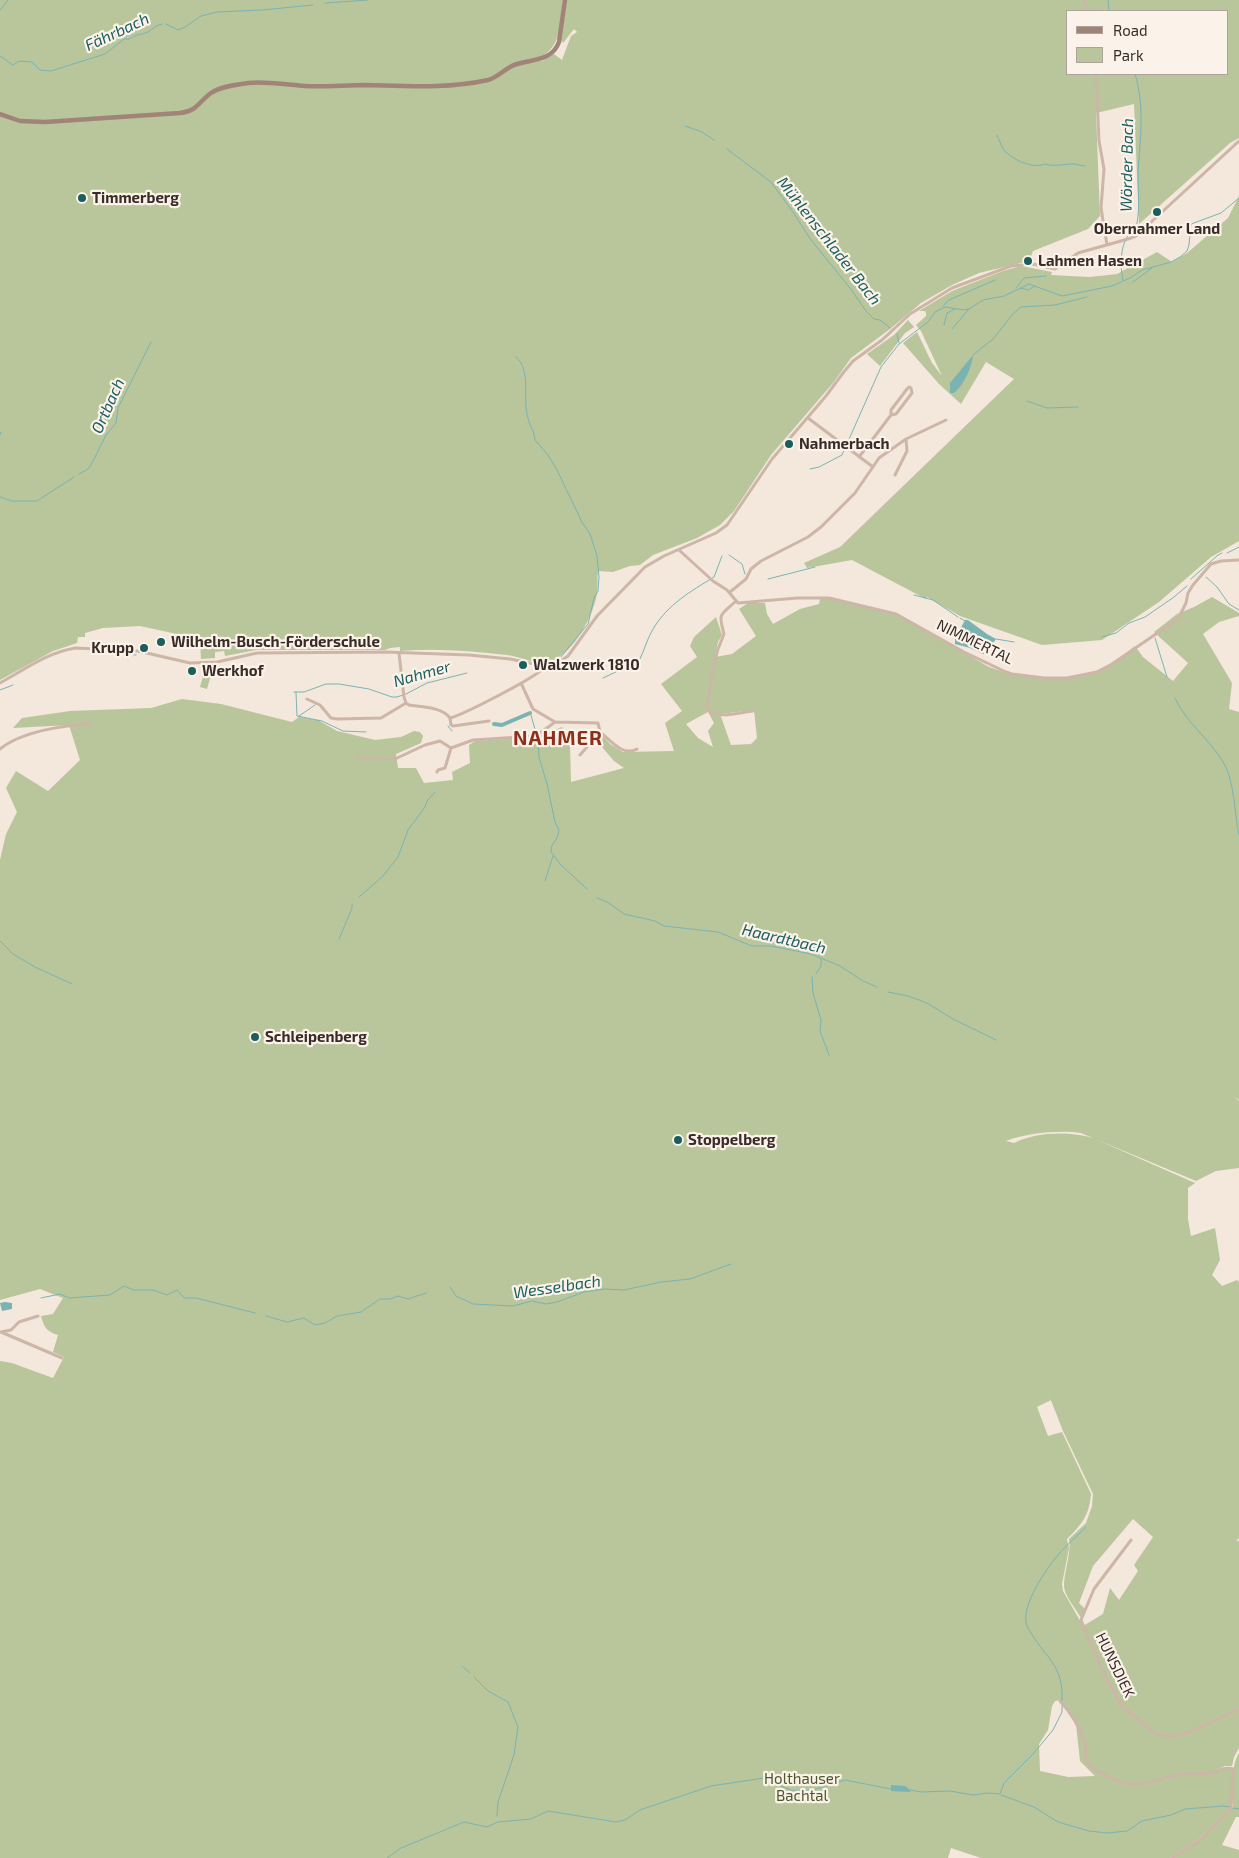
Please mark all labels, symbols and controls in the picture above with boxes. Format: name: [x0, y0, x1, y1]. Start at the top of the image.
water label: Fährbach: [82, 9, 152, 55]
legend: [1066, 10, 1229, 75]
text: Road: [1113, 21, 1148, 39]
text: Park: [1113, 46, 1144, 64]
water label: Wörder Bach: [1117, 118, 1137, 212]
water label: Mühlenschlader Bach: [773, 173, 885, 309]
place label: Timmerberg: [92, 189, 179, 207]
marker: Timmerberg: [76, 192, 88, 204]
marker: Obernahmer Land: [1151, 206, 1163, 218]
place label: Obernahmer Land: [1094, 220, 1220, 238]
place label: Lahmen Hasen: [1038, 252, 1142, 270]
marker: Lahmen Hasen: [1022, 255, 1034, 267]
water label: Ortbach: [87, 375, 129, 437]
place label: Nahmerbach: [799, 435, 890, 453]
marker: Nahmerbach: [783, 438, 795, 450]
street label: NIMMERTAL: [934, 616, 1016, 668]
place label: Wilhelm-Busch-Förderschule: [171, 633, 380, 651]
marker: Wilhelm-Busch-Förderschule: [155, 636, 167, 648]
place label: Krupp: [91, 639, 134, 657]
marker: Krupp: [138, 642, 150, 654]
place label: Walzwerk 1810: [533, 656, 640, 674]
water label: Nahmer: [391, 657, 453, 691]
marker: Walzwerk 1810: [517, 659, 529, 671]
place label: Werkhof: [202, 662, 264, 680]
marker: Werkhof: [186, 665, 198, 677]
district label: NAHMER: [512, 726, 604, 750]
water label: Haardtbach: [740, 920, 828, 958]
place label: Schleipenberg: [265, 1028, 367, 1046]
marker: Schleipenberg: [249, 1031, 261, 1043]
place label: Stoppelberg: [688, 1131, 776, 1149]
marker: Stoppelberg: [672, 1134, 684, 1146]
water label: Wesselbach: [512, 1271, 602, 1303]
street label: HUNSDIEK: [1092, 1630, 1138, 1700]
park label: Holthauser Bachtal: [764, 1770, 840, 1805]

